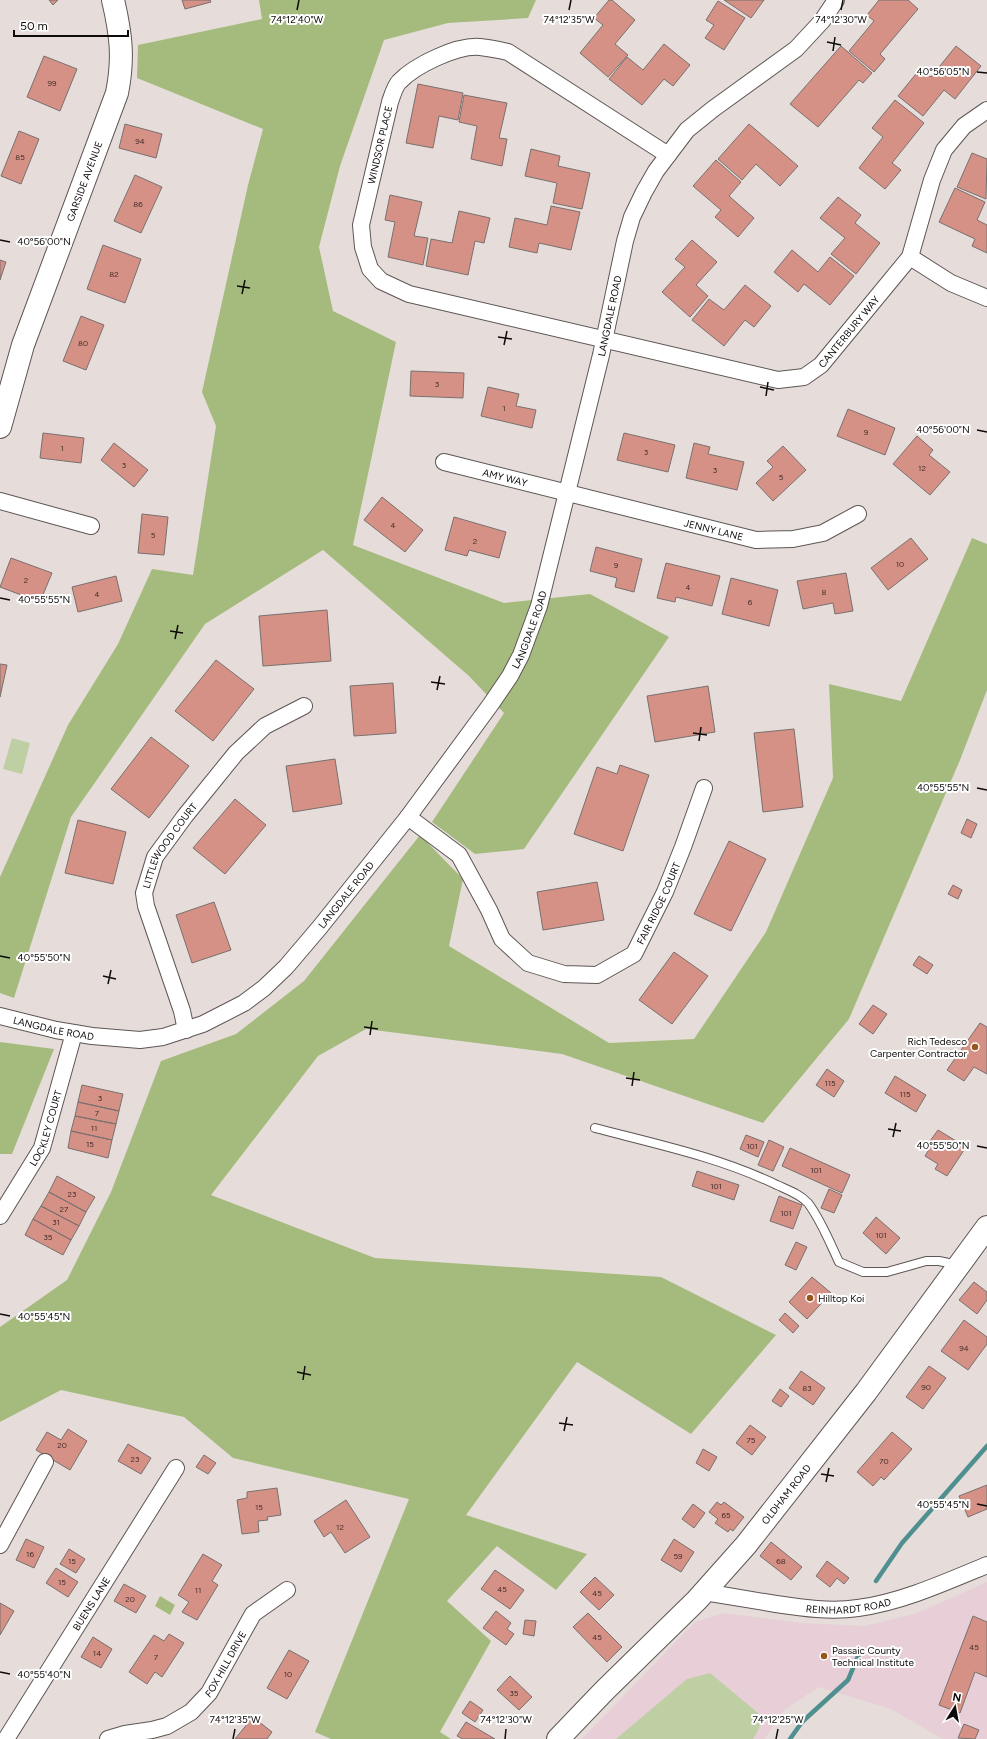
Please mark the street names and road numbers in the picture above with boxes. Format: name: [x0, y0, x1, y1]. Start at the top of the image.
street label: WINDSOR PLACE: [365, 104, 395, 186]
street label: GARSIDE AVENUE: [63, 139, 105, 223]
street label: LANGDALE ROAD: [594, 274, 624, 357]
street label: CANTERBURY WAY: [815, 293, 882, 370]
street label: AMY WAY: [481, 465, 529, 489]
street label: JENNY LANE: [683, 516, 745, 543]
street label: LANGDALE ROAD: [509, 589, 549, 671]
street label: LITTLEWOOD COURT: [139, 800, 200, 890]
street label: LANGDALE ROAD: [315, 858, 377, 931]
street label: FAIR RIDGE COURT: [633, 860, 683, 946]
street label: LANGDALE ROAD: [12, 1013, 95, 1043]
street label: LOCKLEY COURT: [26, 1088, 64, 1168]
street label: OLDHAM ROAD: [758, 1461, 814, 1527]
street label: BUENS LANE: [69, 1574, 113, 1633]
street label: REINHARDT ROAD: [805, 1595, 893, 1616]
street label: FOX HILL DRIVE: [202, 1628, 249, 1700]

